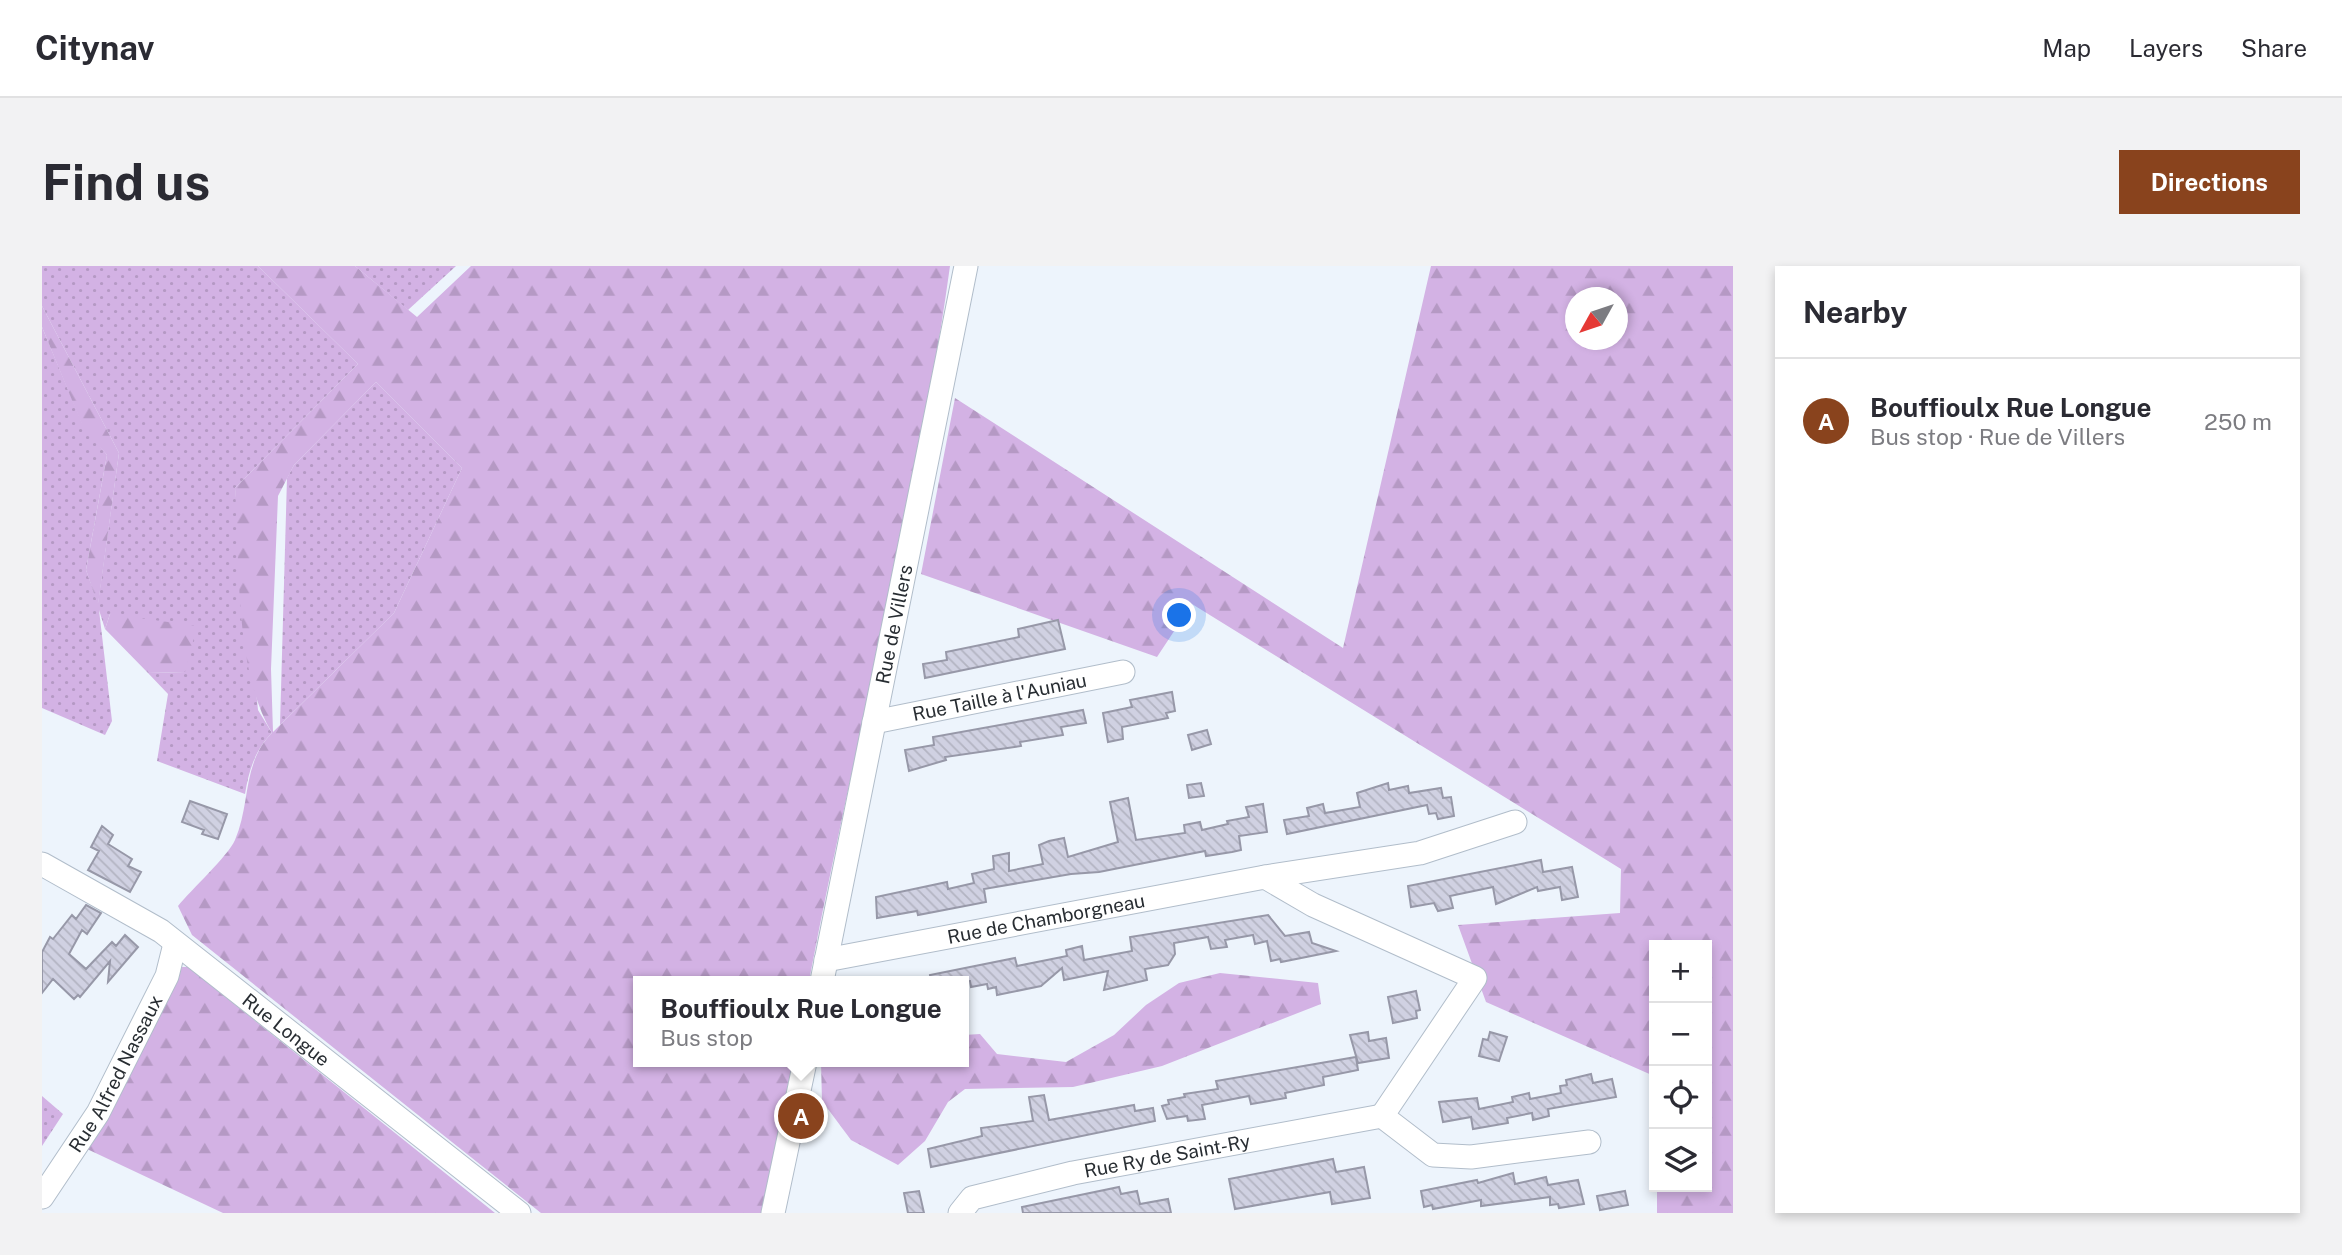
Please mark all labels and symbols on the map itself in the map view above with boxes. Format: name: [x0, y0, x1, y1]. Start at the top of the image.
north arrow: [1565, 287, 1628, 350]
street label: Rue de Villers: [871, 563, 917, 686]
your location: [1162, 598, 1196, 632]
street label: Rue Taille à l'Auniau: [911, 669, 1088, 725]
street label: Rue de Chamborgneau: [946, 889, 1147, 948]
street label: Rue Longue: [238, 989, 334, 1071]
street label: Rue Alfred Nassaux: [64, 991, 167, 1156]
pin: A: [778, 1090, 824, 1142]
street label: Rue Ry de Saint-Ry: [1082, 1130, 1252, 1182]

